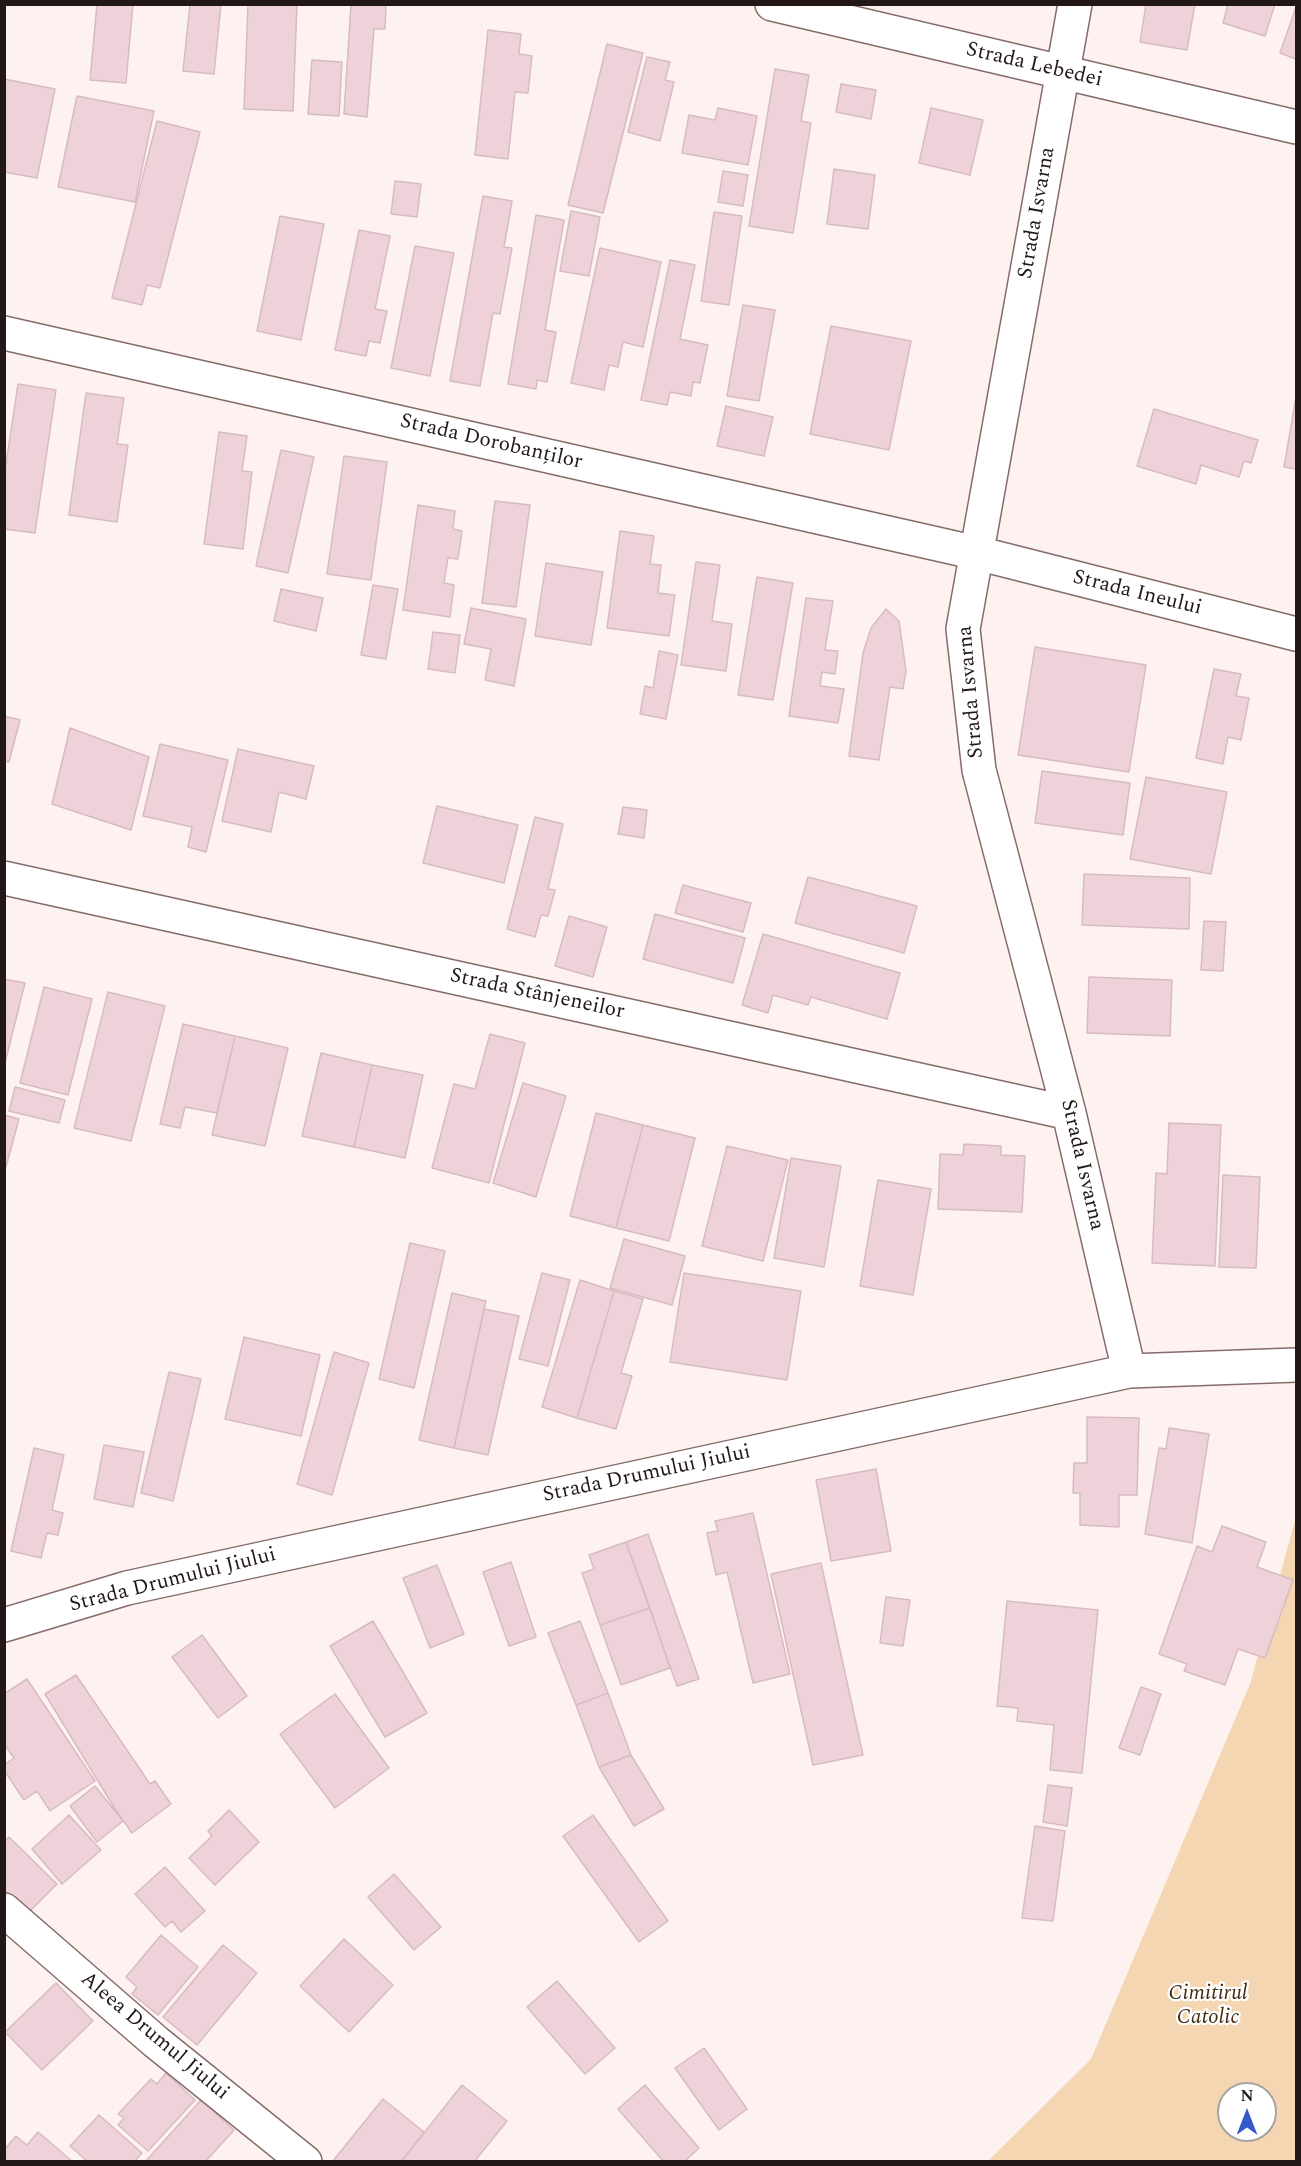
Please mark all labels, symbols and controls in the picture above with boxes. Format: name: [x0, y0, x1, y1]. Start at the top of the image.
street label: Strada Lebedei: [963, 38, 1105, 94]
street label: Strada Isvarna: [1014, 145, 1062, 281]
street label: Strada Dorobanților: [397, 410, 585, 476]
street label: Strada Ineului: [1070, 566, 1204, 622]
street label: Strada Isvarna: [954, 624, 990, 760]
street label: Strada Stânjeneilor: [447, 964, 627, 1026]
street label: Strada Isvarna: [1054, 1097, 1108, 1233]
street label: Strada Drumului Jiului: [541, 1441, 753, 1509]
street label: Strada Drumului Jiului: [67, 1543, 279, 1619]
street label: Aleea Drumul Jiului: [75, 1968, 233, 2106]
park label: Cimitirul Catolic: [1169, 1982, 1247, 2032]
north arrow: [1217, 2082, 1277, 2142]
text: N: [1240, 2084, 1254, 2108]

